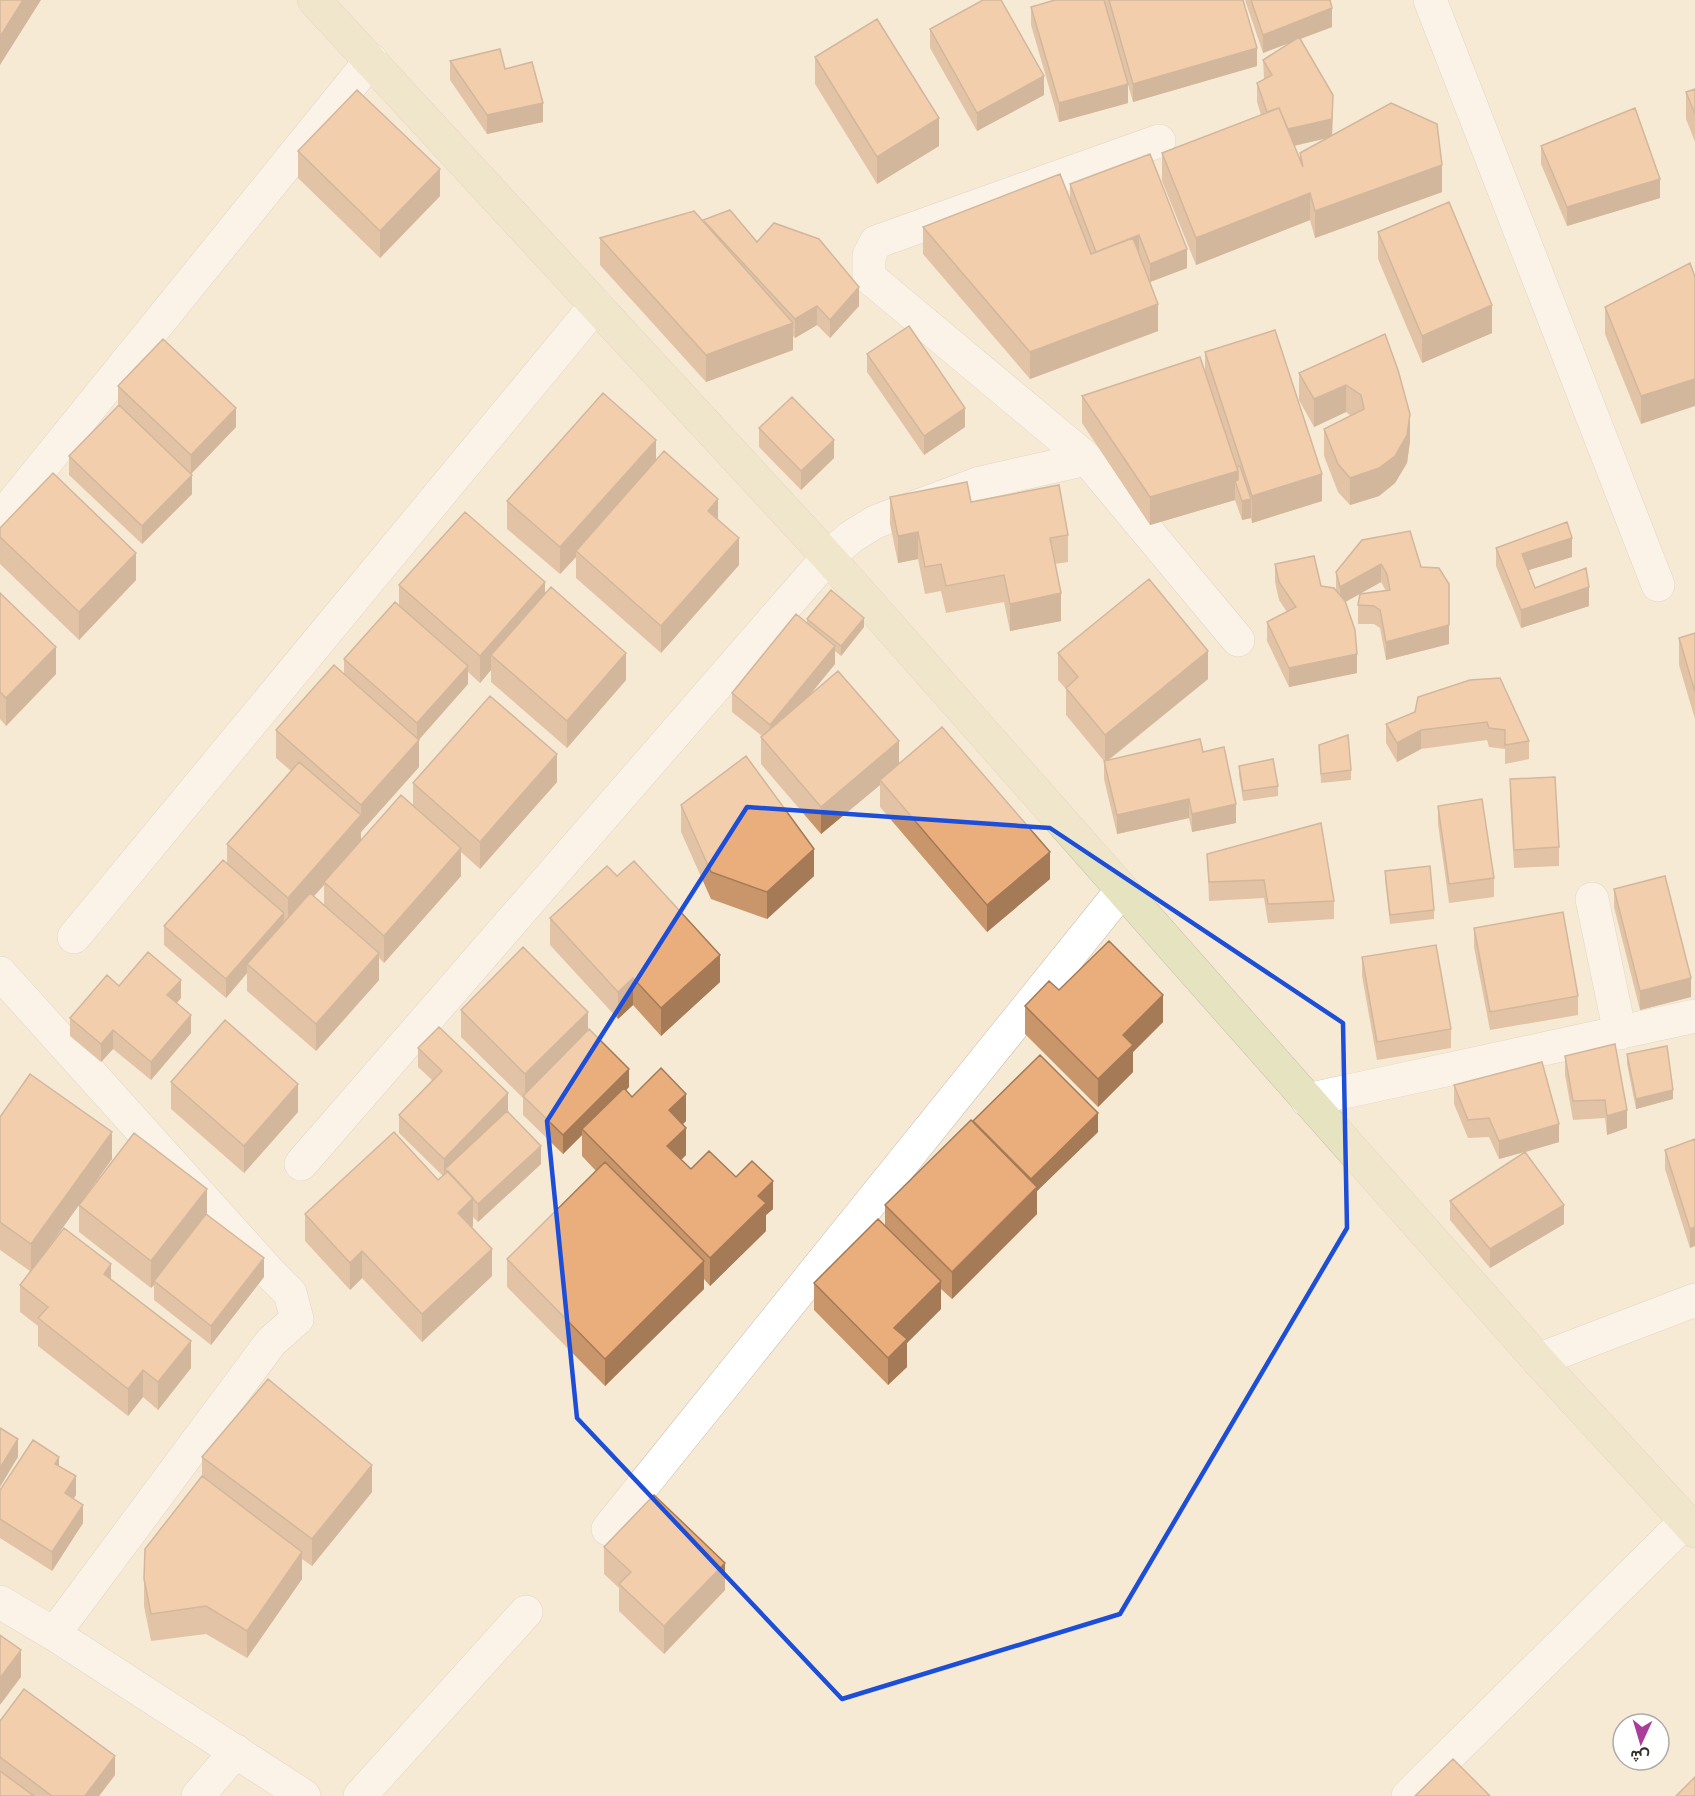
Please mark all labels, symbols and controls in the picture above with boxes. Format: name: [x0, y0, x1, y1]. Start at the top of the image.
north arrow: [1611, 1712, 1671, 1772]
text: ش: [1630, 1745, 1650, 1769]

